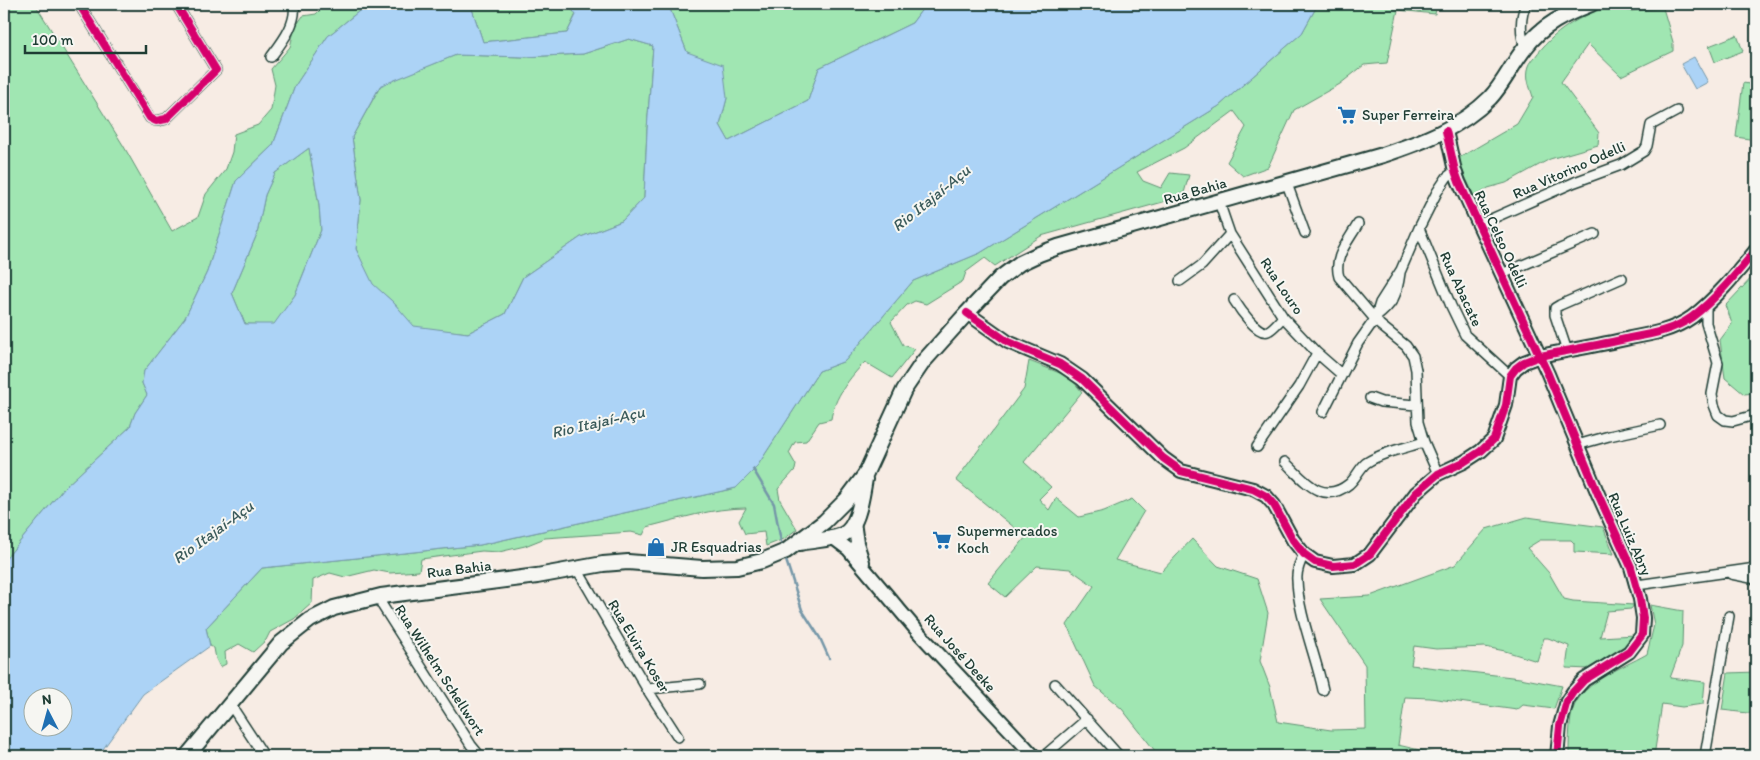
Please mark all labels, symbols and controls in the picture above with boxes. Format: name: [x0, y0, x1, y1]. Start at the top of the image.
scale bar: [25, 22, 146, 54]
text: 100 m: [32, 31, 74, 49]
supermarket icon: Super Ferreira: [1336, 104, 1358, 126]
place label: Super Ferreira: [1362, 106, 1454, 124]
street label: Rua Vitorino Odelli: [1510, 137, 1628, 203]
water label: Rio Itajaí-Açu: [888, 161, 974, 235]
street label: Rua Bahia: [1161, 173, 1229, 209]
street label: Rua Celso Odelli: [1471, 187, 1531, 291]
street label: Rua Abacate: [1436, 249, 1486, 329]
street label: Rua Louro: [1256, 254, 1308, 318]
water label: Rio Itajaí-Açu: [550, 402, 647, 442]
street label: Rua Luiz Abry: [1604, 490, 1656, 578]
water label: Rio Itajaí-Açu: [169, 496, 257, 568]
place label: Supermercados Koch: [957, 522, 1058, 557]
supermarket icon: Supermercados Koch: [931, 529, 953, 551]
shop icon: JR Esquadrias: [645, 536, 667, 558]
place label: JR Esquadrias: [671, 538, 762, 556]
street label: Rua Bahia: [426, 556, 493, 582]
street label: Rua Elvira Koser: [604, 596, 674, 696]
street label: Rua Wilhelm Schellwort: [391, 601, 489, 739]
street label: Rua José Deeke: [920, 610, 1000, 696]
north arrow: [22, 688, 72, 738]
text: N: [41, 691, 52, 709]

